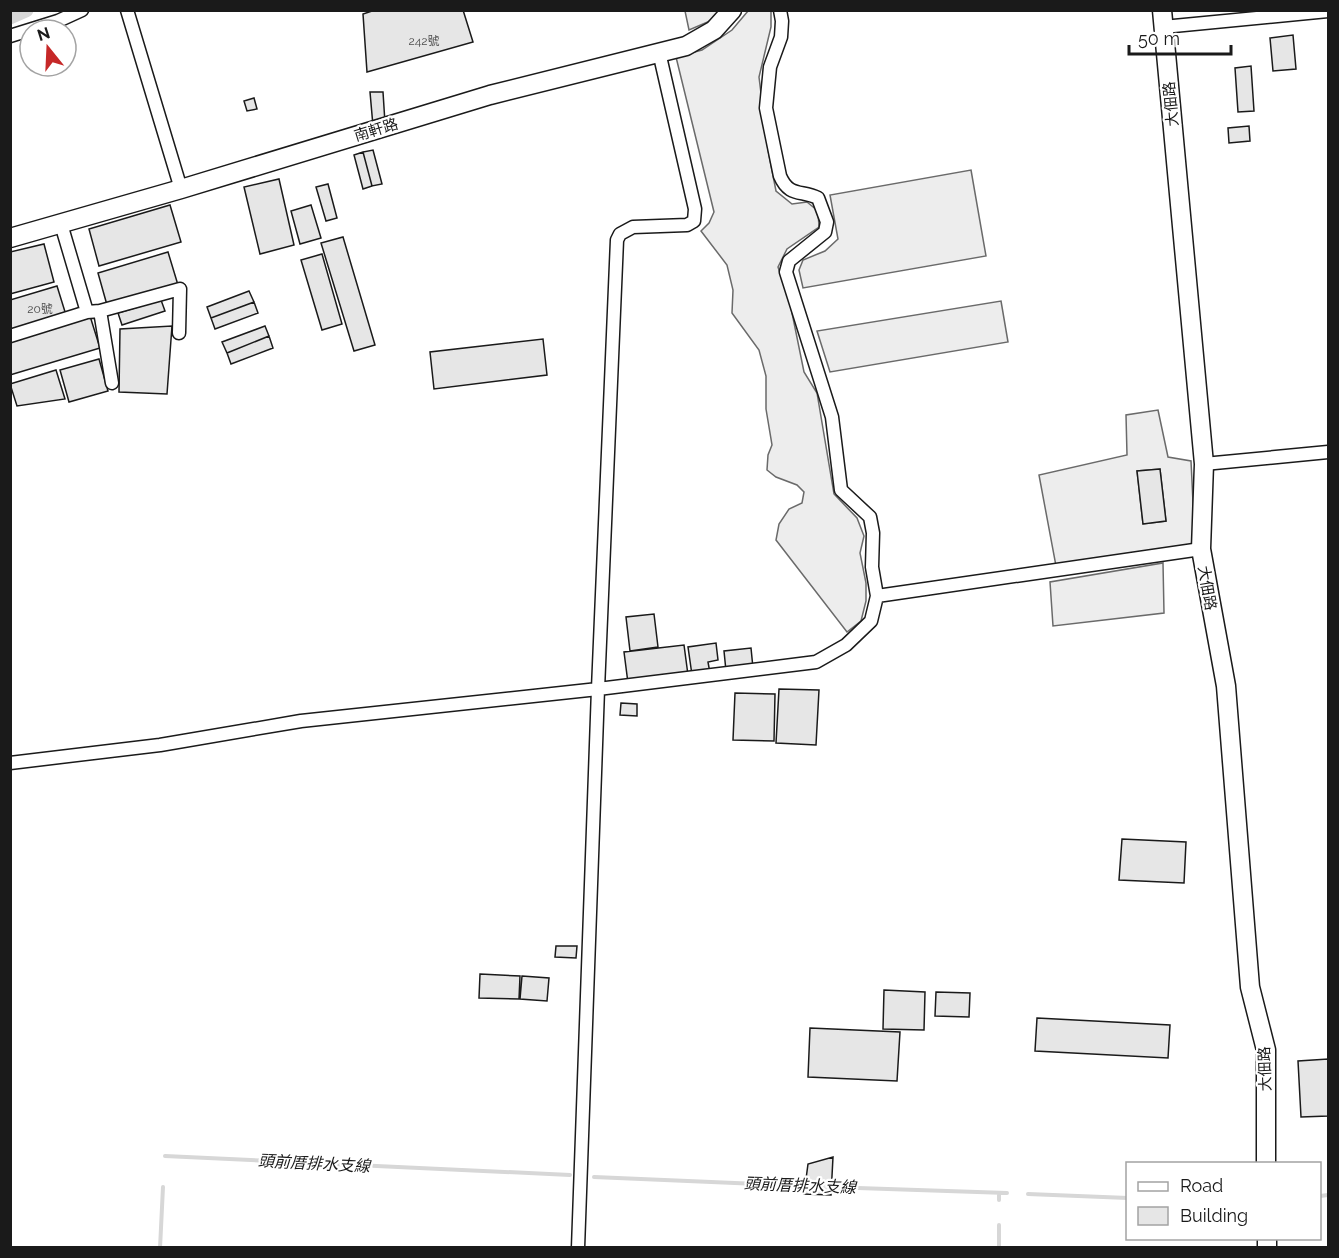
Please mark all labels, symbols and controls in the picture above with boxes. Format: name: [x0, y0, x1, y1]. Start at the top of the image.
north arrow: [18, 18, 78, 78]
scale bar: [1129, 18, 1231, 56]
text: N: [35, 23, 52, 45]
text: 50 m: [1138, 28, 1180, 49]
house number: 242號: [408, 34, 440, 48]
street label: 大佃路: [1160, 81, 1182, 127]
street label: 南軒路: [352, 115, 400, 145]
house number: 20號: [27, 302, 53, 316]
street label: 大佃路: [1194, 564, 1220, 612]
street label: 大佃路: [1255, 1046, 1275, 1092]
water label: 頭前厝排水支線: [258, 1151, 372, 1176]
legend: [1126, 1162, 1321, 1240]
water label: 頭前厝排水支線: [744, 1174, 858, 1197]
text: Road: [1180, 1175, 1223, 1196]
text: Building: [1180, 1205, 1248, 1226]

